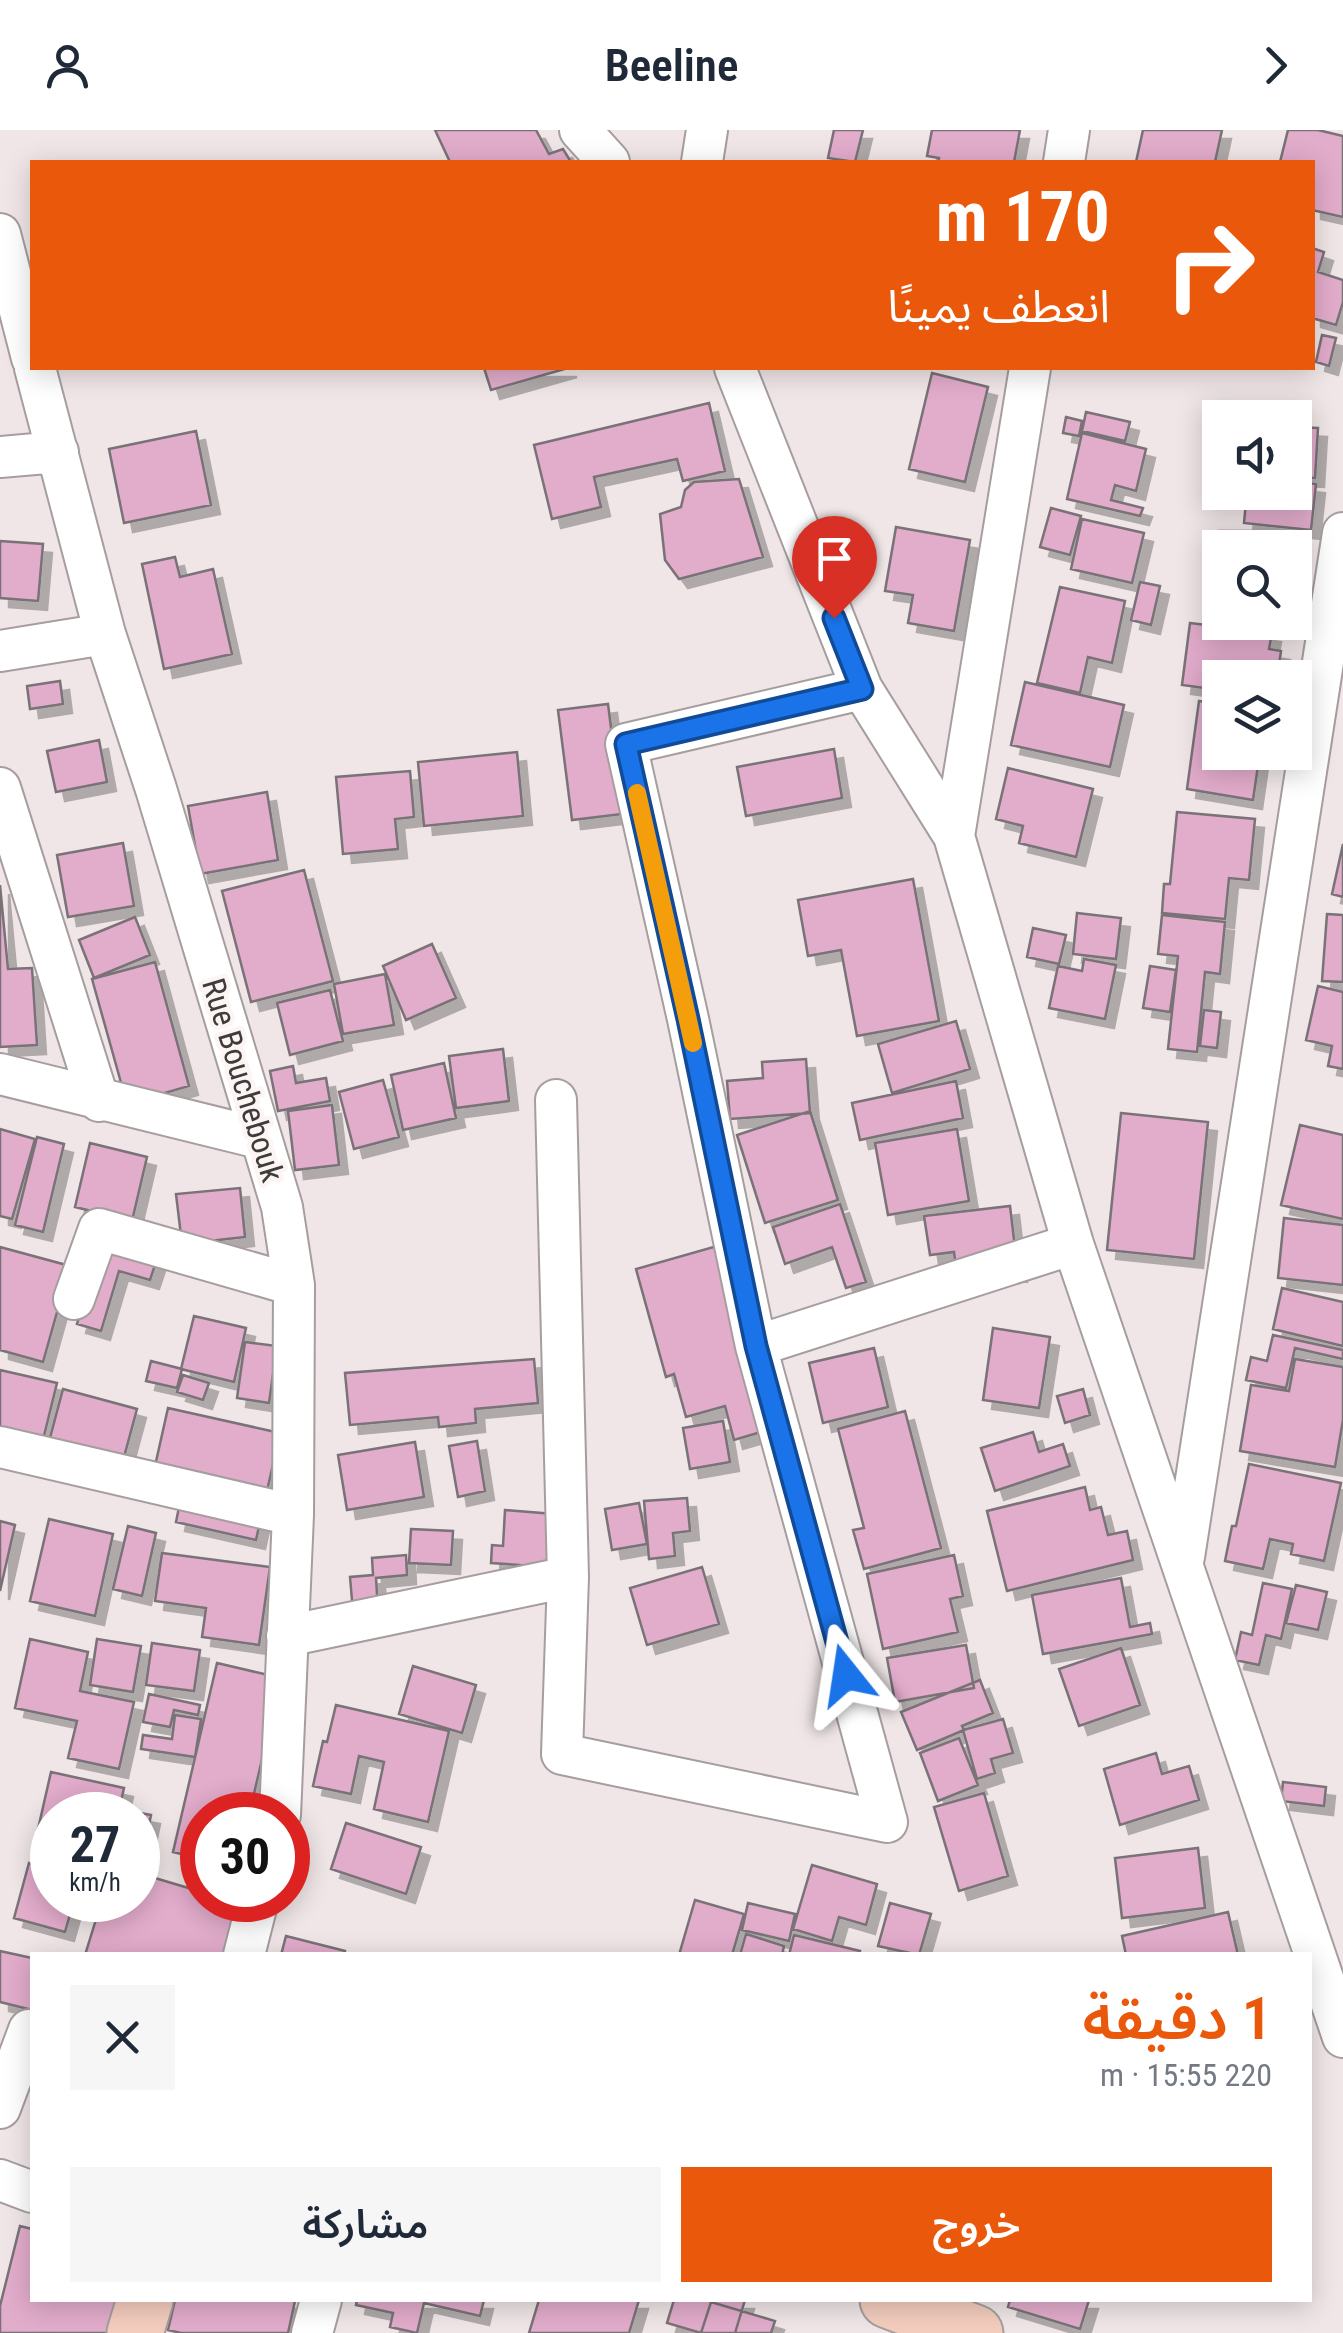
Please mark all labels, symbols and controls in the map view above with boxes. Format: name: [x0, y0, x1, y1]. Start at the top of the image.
icon: person: [40, 38, 95, 93]
icon: forward: [1248, 38, 1303, 93]
text: Beeline: [605, 39, 738, 92]
text: 170 m: [936, 176, 1110, 258]
icon: right: [1145, 200, 1275, 330]
text: انعطف يمينًا: [887, 280, 1110, 333]
map controls: [1202, 400, 1312, 770]
button: sound: [1202, 400, 1312, 510]
pin: [792, 516, 877, 619]
button: search: [1202, 530, 1312, 640]
icon: arrive: [807, 531, 862, 586]
button: layers: [1202, 660, 1312, 770]
street label: Rue Bouchebouk: [194, 974, 292, 1187]
position arrow: [794, 1623, 898, 1727]
speed limit sign: 30: [180, 1792, 310, 1922]
text: 27: [70, 1816, 120, 1874]
text: km/h: [69, 1868, 121, 1897]
text: 1 دقيقة: [1082, 1983, 1272, 2054]
button: close: [70, 1985, 175, 2090]
text: 220 m · 15:55: [1100, 2056, 1272, 2094]
button: مشاركة: [70, 2167, 661, 2282]
button: خروج: [681, 2167, 1272, 2282]

